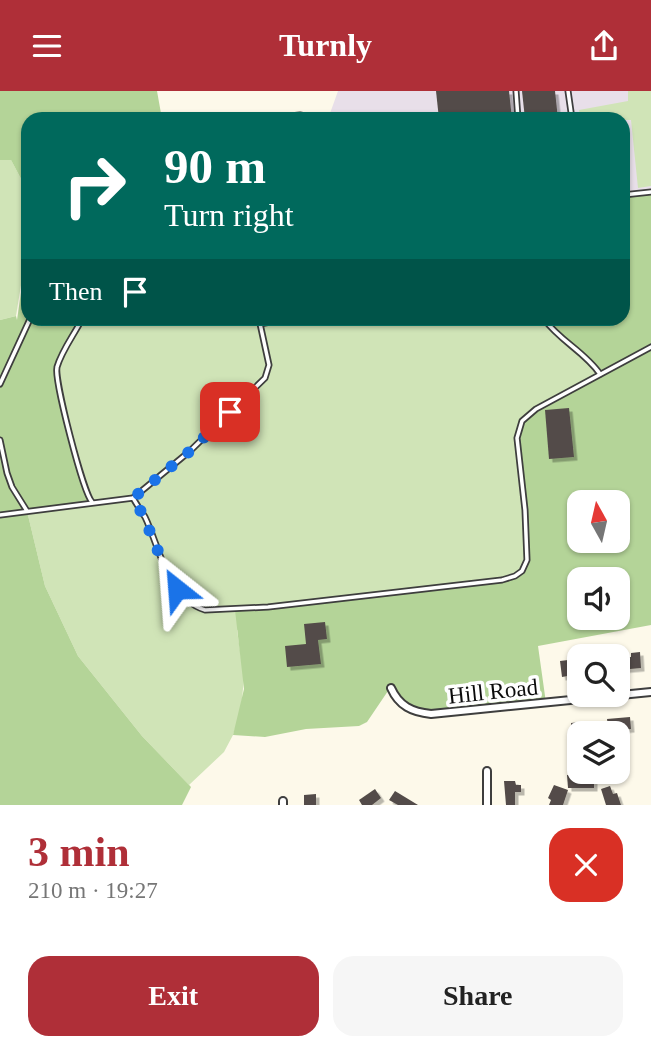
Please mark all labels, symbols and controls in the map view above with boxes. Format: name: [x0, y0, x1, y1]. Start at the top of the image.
icon: menu: [28, 27, 66, 65]
text: Turnly: [279, 27, 372, 63]
icon: share: [585, 27, 623, 65]
text: 90 m: [164, 139, 266, 194]
icon: right: [49, 140, 140, 231]
text: Turn right: [164, 197, 294, 233]
icon: arrive: [116, 273, 154, 311]
text: Then: [49, 277, 102, 306]
pin: [200, 382, 260, 442]
icon: arrive: [211, 393, 249, 431]
north arrow: [567, 490, 630, 553]
map controls: [567, 490, 630, 784]
position arrow: [140, 552, 214, 626]
button: sound: [567, 567, 630, 630]
button: search: [567, 644, 630, 707]
street label: Hill Road: [447, 674, 540, 709]
button: layers: [567, 721, 630, 784]
button: close: [549, 828, 623, 902]
text: 3 min: [28, 829, 130, 875]
text: 210 m · 19:27: [28, 878, 158, 903]
button: Exit: [28, 956, 319, 1036]
button: Share: [333, 956, 623, 1036]

